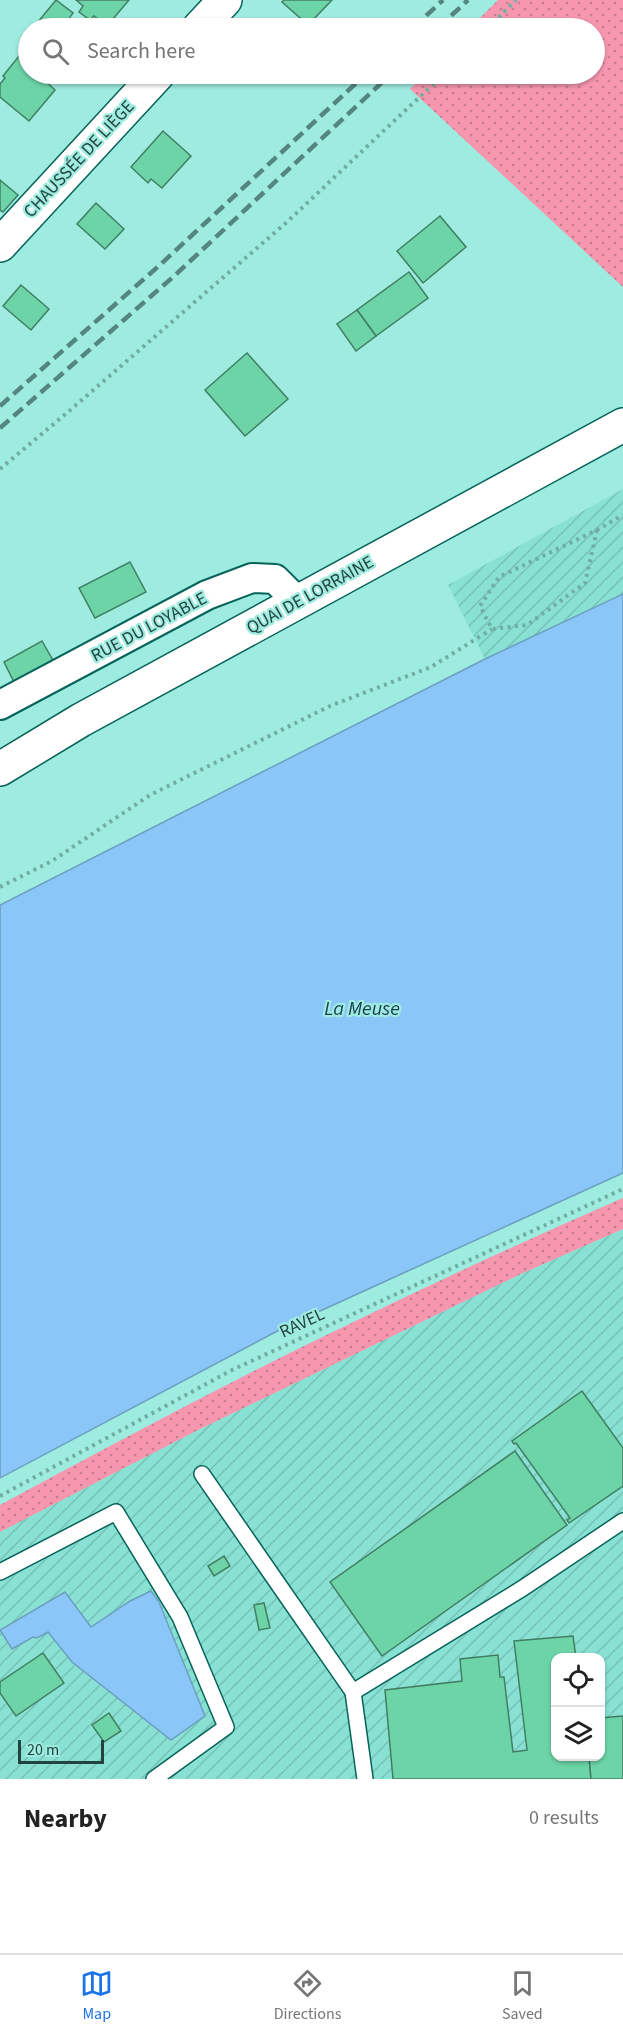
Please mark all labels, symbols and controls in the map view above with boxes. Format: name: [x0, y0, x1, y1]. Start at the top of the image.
search box: [18, 18, 605, 84]
icon: search: [39, 35, 72, 68]
text: Search here: [87, 35, 195, 67]
street label: CHAUSSÉE DE LIÈGE: [18, 95, 140, 223]
street label: QUAI DE LORRAINE: [242, 550, 378, 640]
street label: RUE DU LOYABLE: [87, 586, 211, 668]
water label: La Meuse: [324, 995, 400, 1023]
street label: RAVEL: [275, 1302, 329, 1344]
map controls: [551, 1653, 605, 1761]
button: locate: [551, 1653, 605, 1707]
button: layers: [551, 1707, 605, 1761]
scale bar: [18, 1737, 104, 1764]
text: 20 m: [27, 1739, 59, 1761]
text: Nearby: [24, 1800, 107, 1837]
text: 0 results: [529, 1804, 599, 1832]
tab: Map: [80, 1967, 113, 2025]
tab: Directions: [274, 1967, 341, 2025]
tab: Saved: [502, 1967, 543, 2025]

